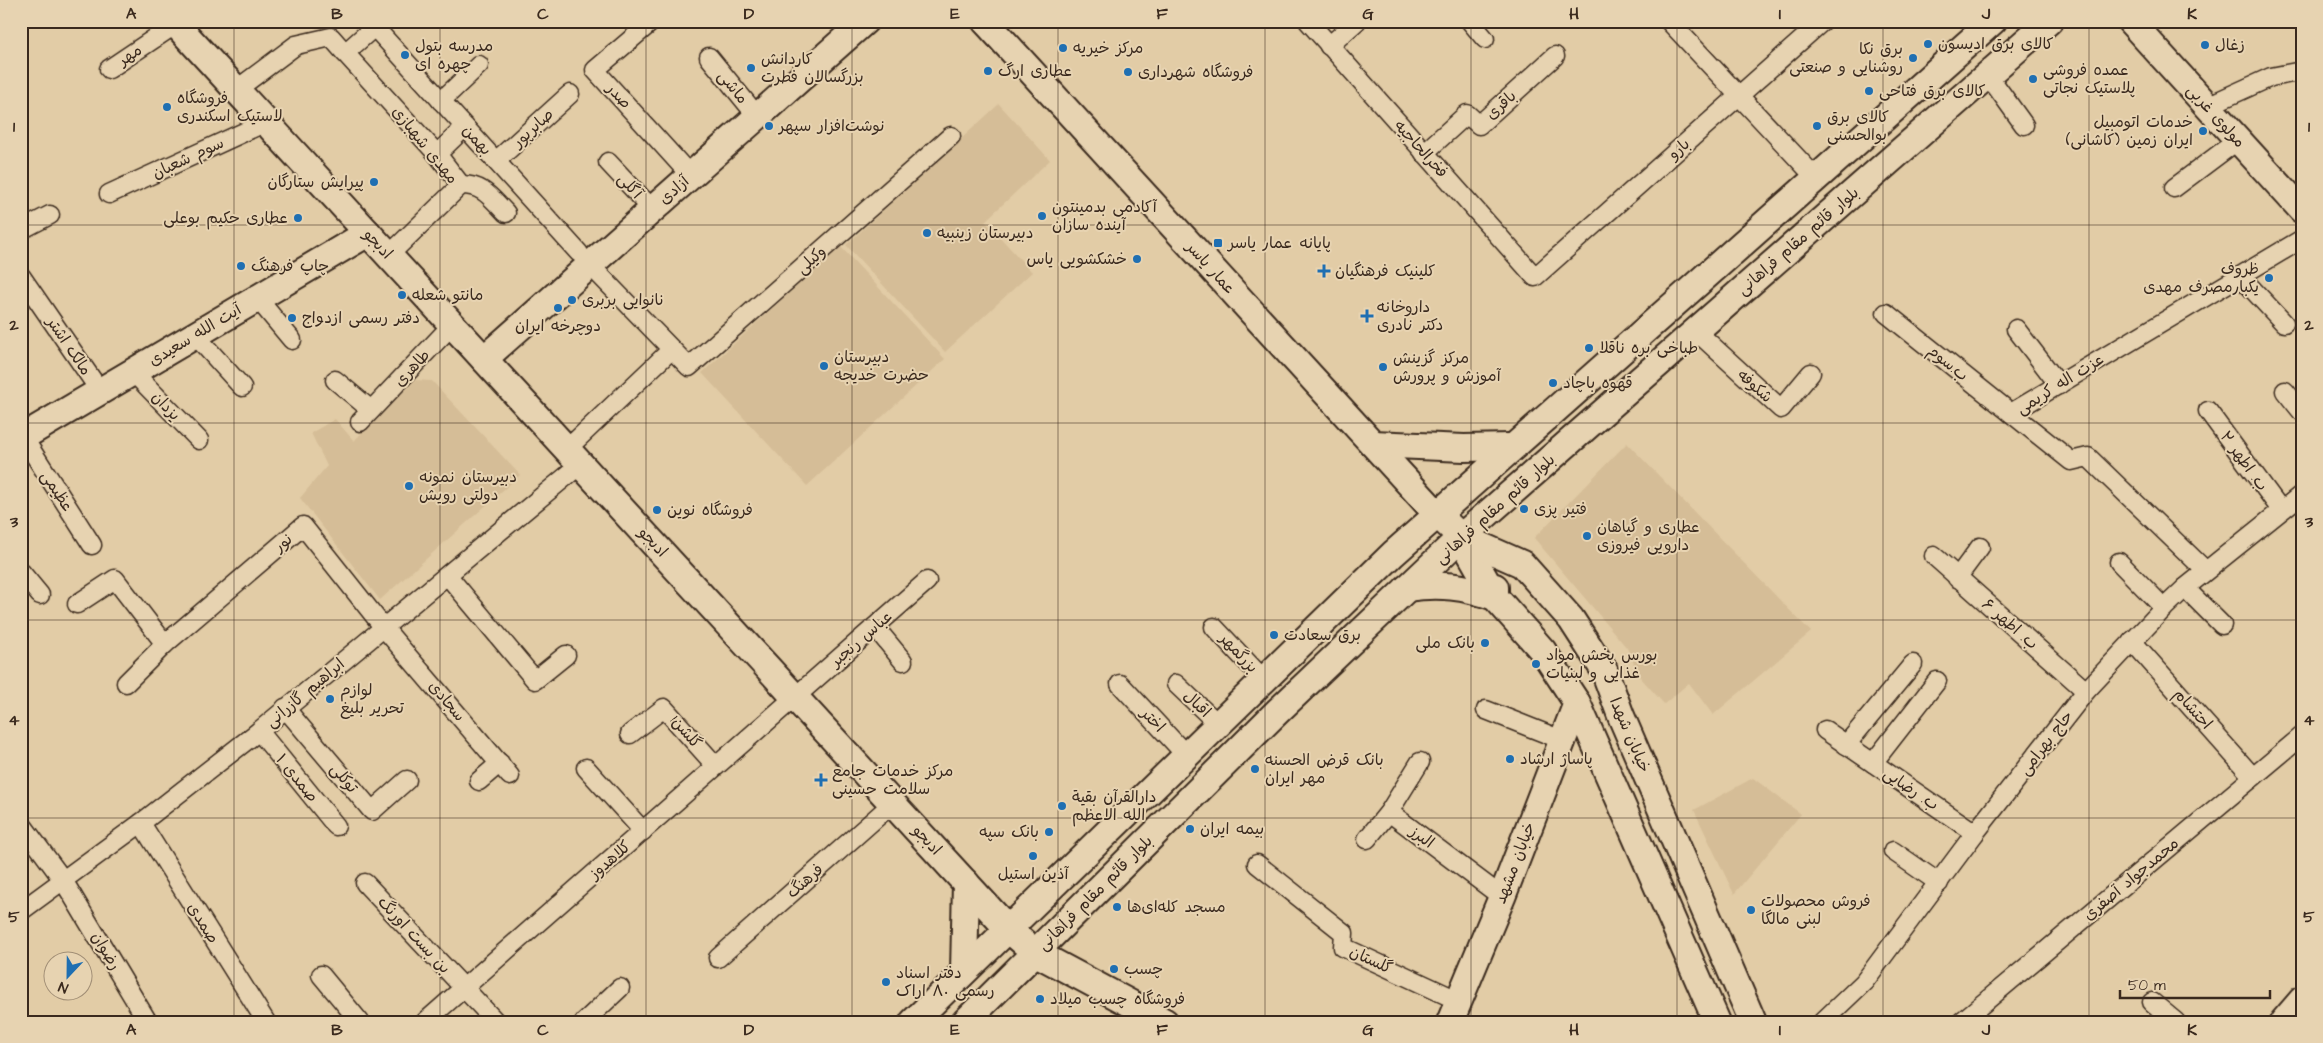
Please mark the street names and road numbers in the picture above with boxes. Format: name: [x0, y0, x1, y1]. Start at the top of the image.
street label: مهر: [112, 39, 146, 72]
street label: ماشی: [713, 66, 753, 108]
street label: صدر: [600, 77, 637, 114]
street label: مولوی غربی: [2182, 80, 2250, 152]
street label: باقری: [1481, 85, 1521, 125]
street label: مهدی شهبازی: [387, 101, 463, 189]
street label: صابرپور: [506, 104, 558, 154]
street label: فخرالحاجیه: [1389, 115, 1453, 183]
street label: بهمن: [457, 120, 497, 160]
street label: سوم شعبان: [148, 132, 228, 185]
street label: بارو: [1662, 133, 1695, 166]
street label: آگلی: [613, 168, 648, 204]
street label: آزادی: [654, 170, 695, 209]
street label: بلوار قائم مقام فراهانی: [1732, 182, 1864, 301]
street label: ادبجو: [358, 223, 398, 264]
street label: عمار یاسر: [1180, 235, 1241, 300]
street label: وکیلی: [791, 241, 831, 279]
street label: آیت الله سعیدی: [144, 298, 246, 371]
street label: مالک اشتر: [40, 311, 97, 380]
street label: ب.سوم: [1922, 340, 1973, 387]
street label: طاهری: [389, 345, 435, 391]
street label: عزت اله کریمی: [2012, 348, 2108, 420]
street label: شکوفه: [1733, 364, 1777, 408]
street label: یزدان: [147, 386, 185, 426]
street label: ب. اطهر ۲: [2215, 427, 2273, 495]
street label: بلوار قائم مقام فراهانی: [1430, 449, 1561, 570]
street label: عظیمی: [36, 466, 78, 516]
street label: ادبجو: [633, 521, 673, 562]
street label: نور: [268, 529, 297, 558]
street label: ب. اطهر ۶: [1977, 593, 2043, 655]
street label: عباس رنجبر: [824, 606, 897, 674]
street label: بزرگمهر: [1214, 627, 1263, 678]
street label: ابراهیم گازرانی: [261, 653, 350, 733]
street label: سجادی: [423, 676, 471, 726]
street label: احتشام: [2168, 684, 2217, 735]
street label: اقبال: [1178, 685, 1216, 723]
street label: خیابان شهدا: [1604, 694, 1656, 776]
street label: اختر: [1135, 701, 1170, 737]
street label: حاج بهرامی: [2014, 706, 2078, 780]
street label: گلشن1: [665, 711, 707, 754]
street label: صمدی ۱: [271, 749, 323, 807]
street label: توکلی: [325, 758, 363, 798]
street label: ب. رضایی: [1879, 762, 1943, 816]
street label: ادبجو: [907, 819, 947, 860]
street label: البرز: [1404, 819, 1439, 853]
street label: خیابان مشهد: [1489, 819, 1541, 907]
street label: بلوار قائم مقام فراهانی: [1032, 830, 1158, 956]
street label: محمدجواد آصفری: [2078, 832, 2184, 926]
street label: کلاهدوز: [583, 836, 636, 886]
street label: فرهنگ: [782, 859, 828, 903]
street label: بن بست اورنگ: [372, 892, 456, 978]
street label: صمدی: [182, 898, 224, 948]
street label: رضوان: [86, 928, 126, 974]
street label: گلستان: [1346, 941, 1396, 979]

